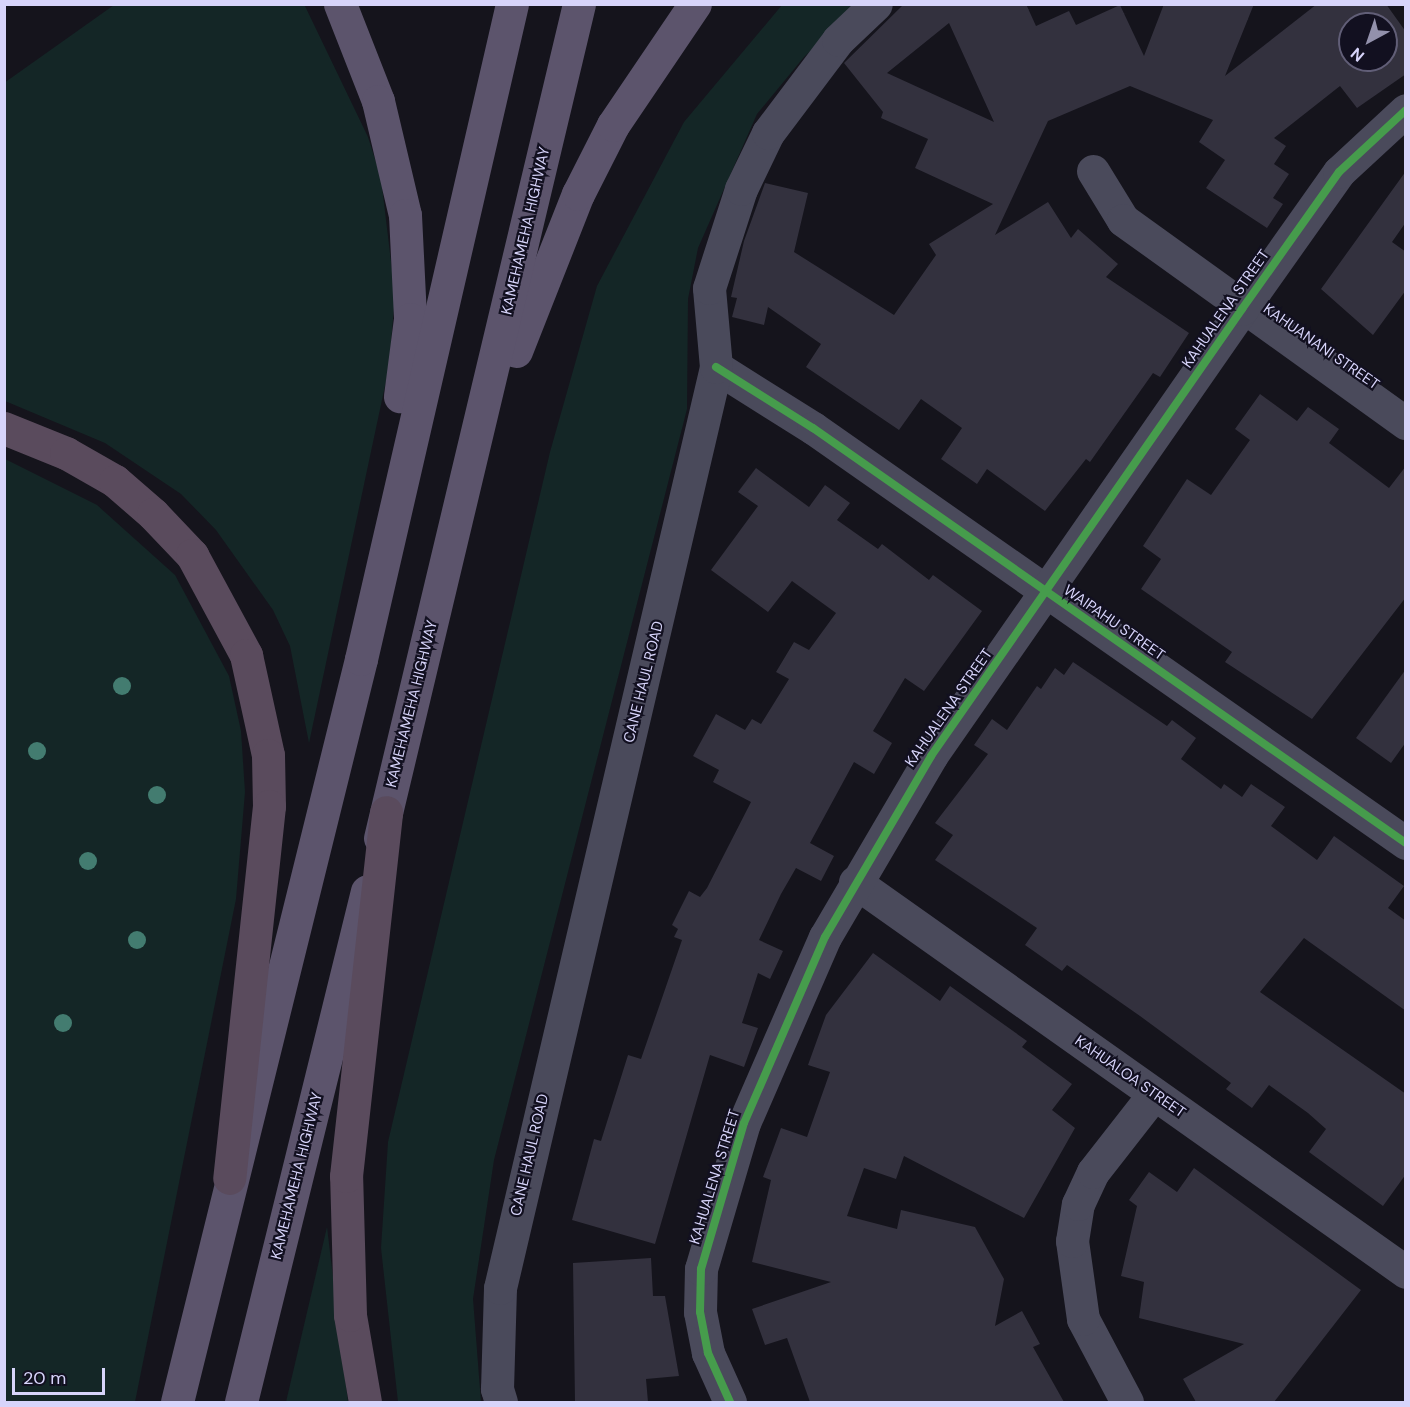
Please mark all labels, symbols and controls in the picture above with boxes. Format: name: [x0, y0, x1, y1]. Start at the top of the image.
north arrow: [1338, 12, 1398, 72]
text: N: [1346, 43, 1369, 66]
street label: KAMEHAMEHA HIGHWAY: [498, 145, 554, 317]
street label: KAHUALENA STREET: [1178, 246, 1274, 372]
street label: KAHUANANI STREET: [1259, 300, 1383, 394]
street label: WAIPAHU STREET: [1060, 581, 1168, 665]
street label: KAMEHAMEHA HIGHWAY: [383, 619, 441, 789]
street label: CANE HAUL ROAD: [620, 619, 668, 745]
street label: KAHUALENA STREET: [901, 645, 997, 771]
street label: KAHUALOA STREET: [1071, 1032, 1189, 1122]
street label: KAMEHAMEHA HIGHWAY: [268, 1091, 326, 1261]
street label: CANE HAUL ROAD: [507, 1092, 553, 1218]
street label: KAHUALENA STREET: [686, 1107, 744, 1247]
scale bar: [15, 1356, 108, 1394]
text: 20 m: [23, 1366, 66, 1390]

